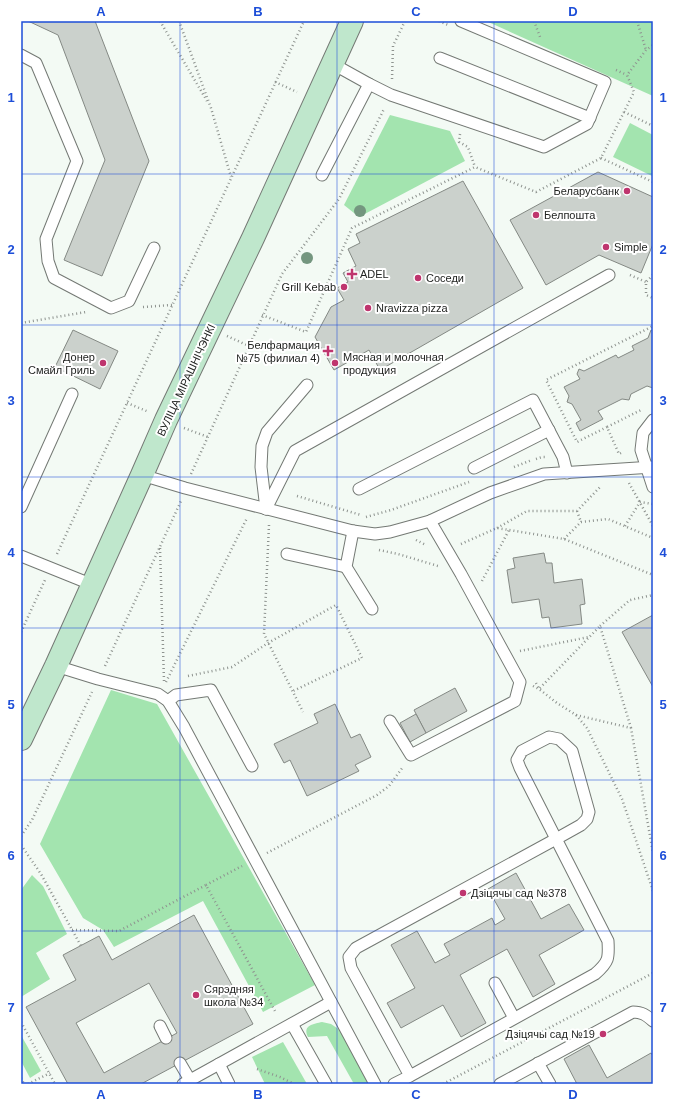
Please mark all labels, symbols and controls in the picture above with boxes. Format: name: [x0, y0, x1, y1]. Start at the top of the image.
text: A: [96, 4, 106, 19]
text: B: [253, 4, 263, 19]
text: C: [411, 4, 421, 19]
text: D: [568, 4, 578, 19]
text: 1: [7, 90, 15, 105]
text: 1: [659, 90, 667, 105]
place label: Беларусбанк: [554, 185, 619, 197]
marker: Беларусбанк: [622, 186, 632, 196]
place label: Белпошта: [544, 209, 596, 221]
marker: Белпошта: [531, 210, 541, 220]
place label: Simple: [614, 241, 648, 253]
text: 2: [7, 242, 15, 257]
marker: Simple: [601, 242, 611, 252]
text: 2: [659, 242, 667, 257]
place label: ADEL: [360, 268, 389, 280]
marker: ADEL: [347, 269, 357, 279]
place label: Соседи: [426, 272, 464, 284]
marker: Соседи: [413, 273, 423, 283]
place label: Grill Kebab: [282, 281, 336, 293]
marker: Grill Kebab: [339, 282, 349, 292]
place label: Nravizza pizza: [376, 302, 448, 314]
marker: Nravizza pizza: [363, 303, 373, 313]
street label: ВУЛІЦА МІРАШНІЧЭНКІ: [155, 322, 217, 438]
place label: Белфармация №75 (филиал 4): [236, 339, 320, 364]
marker: Белфармация №75 (филиал 4): [323, 346, 333, 356]
place label: Донер Смайл Гриль: [28, 351, 95, 376]
place label: Мясная и молочная продукция: [343, 351, 444, 376]
marker: Донер Смайл Гриль: [98, 358, 108, 368]
marker: Мясная и молочная продукция: [330, 358, 340, 368]
text: 3: [7, 393, 15, 408]
text: 3: [659, 393, 667, 408]
text: 4: [7, 545, 15, 560]
text: 4: [659, 545, 667, 560]
text: 5: [7, 697, 15, 712]
text: 5: [659, 697, 667, 712]
text: 6: [7, 848, 15, 863]
text: 6: [659, 848, 667, 863]
place label: Дзіцячы сад №378: [471, 887, 567, 899]
marker: Дзіцячы сад №378: [458, 888, 468, 898]
place label: Сярэдняя школа №34: [204, 983, 263, 1008]
marker: Сярэдняя школа №34: [191, 990, 201, 1000]
text: 7: [7, 1000, 15, 1015]
text: 7: [659, 1000, 667, 1015]
place label: Дзіцячы сад №19: [506, 1028, 595, 1040]
marker: Дзіцячы сад №19: [598, 1029, 608, 1039]
text: A: [96, 1087, 106, 1102]
text: B: [253, 1087, 263, 1102]
text: C: [411, 1087, 421, 1102]
text: D: [568, 1087, 578, 1102]

